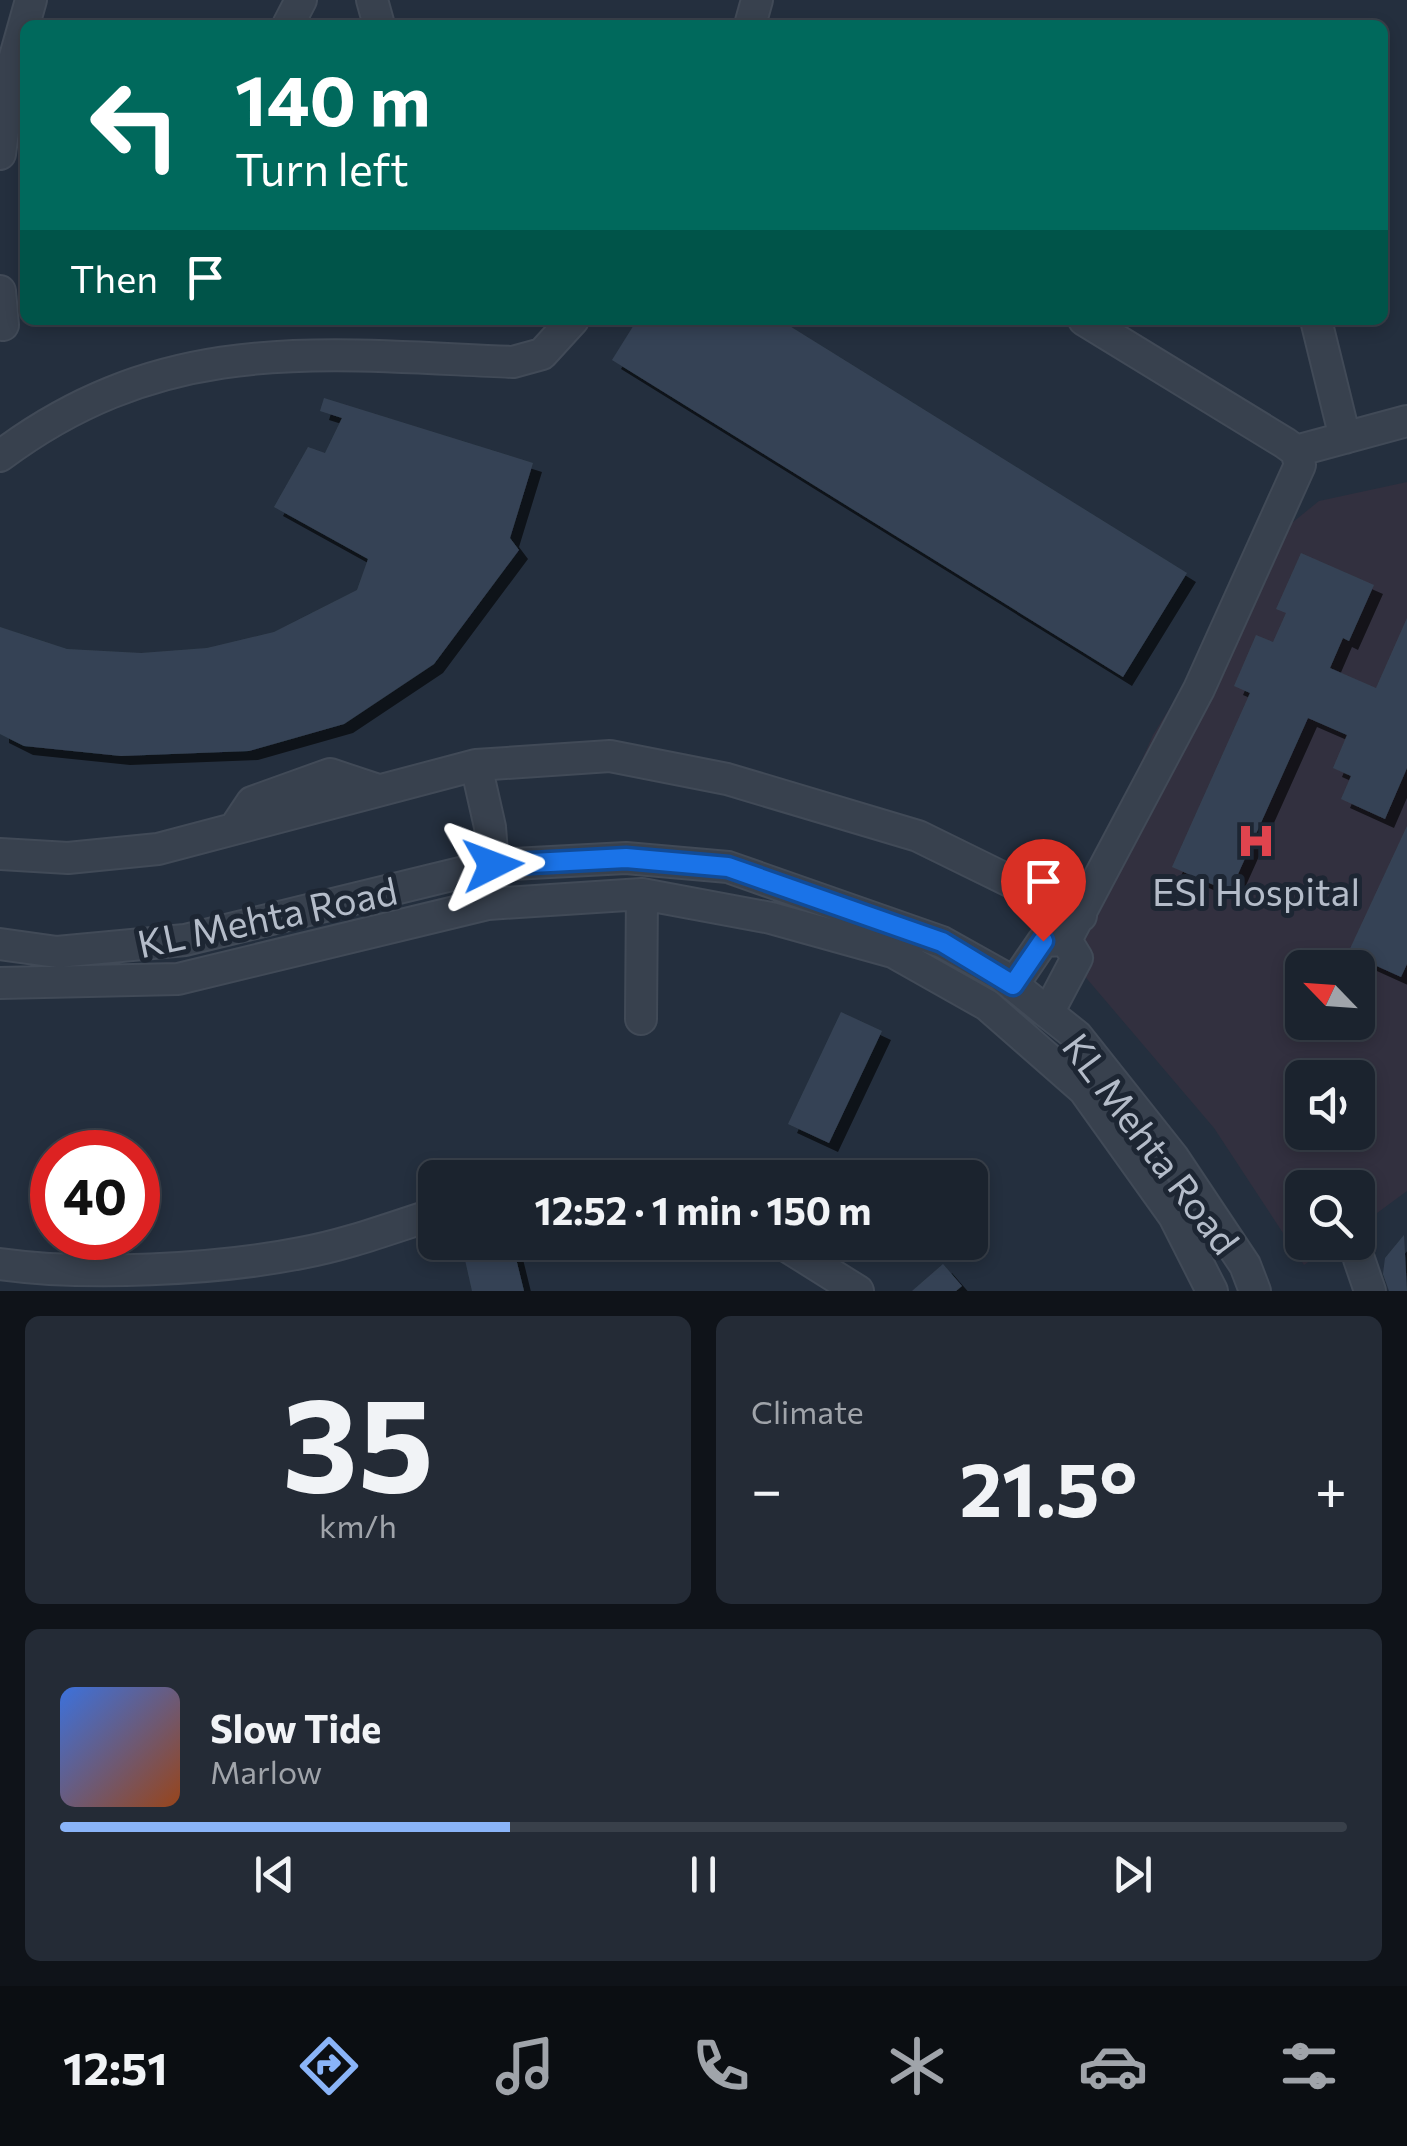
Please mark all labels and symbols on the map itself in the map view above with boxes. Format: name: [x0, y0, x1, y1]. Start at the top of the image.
position arrow: [441, 813, 545, 917]
hospital icon: ESI Hospital: [1235, 820, 1277, 862]
pin: [1001, 839, 1086, 942]
street label: KL Mehta Road: [133, 866, 401, 966]
place label: ESI Hospital: [1152, 867, 1360, 914]
north arrow: [1285, 950, 1375, 1040]
street label: KL Mehta Road: [1054, 1023, 1250, 1263]
speed limit sign: 40: [30, 1130, 160, 1260]

